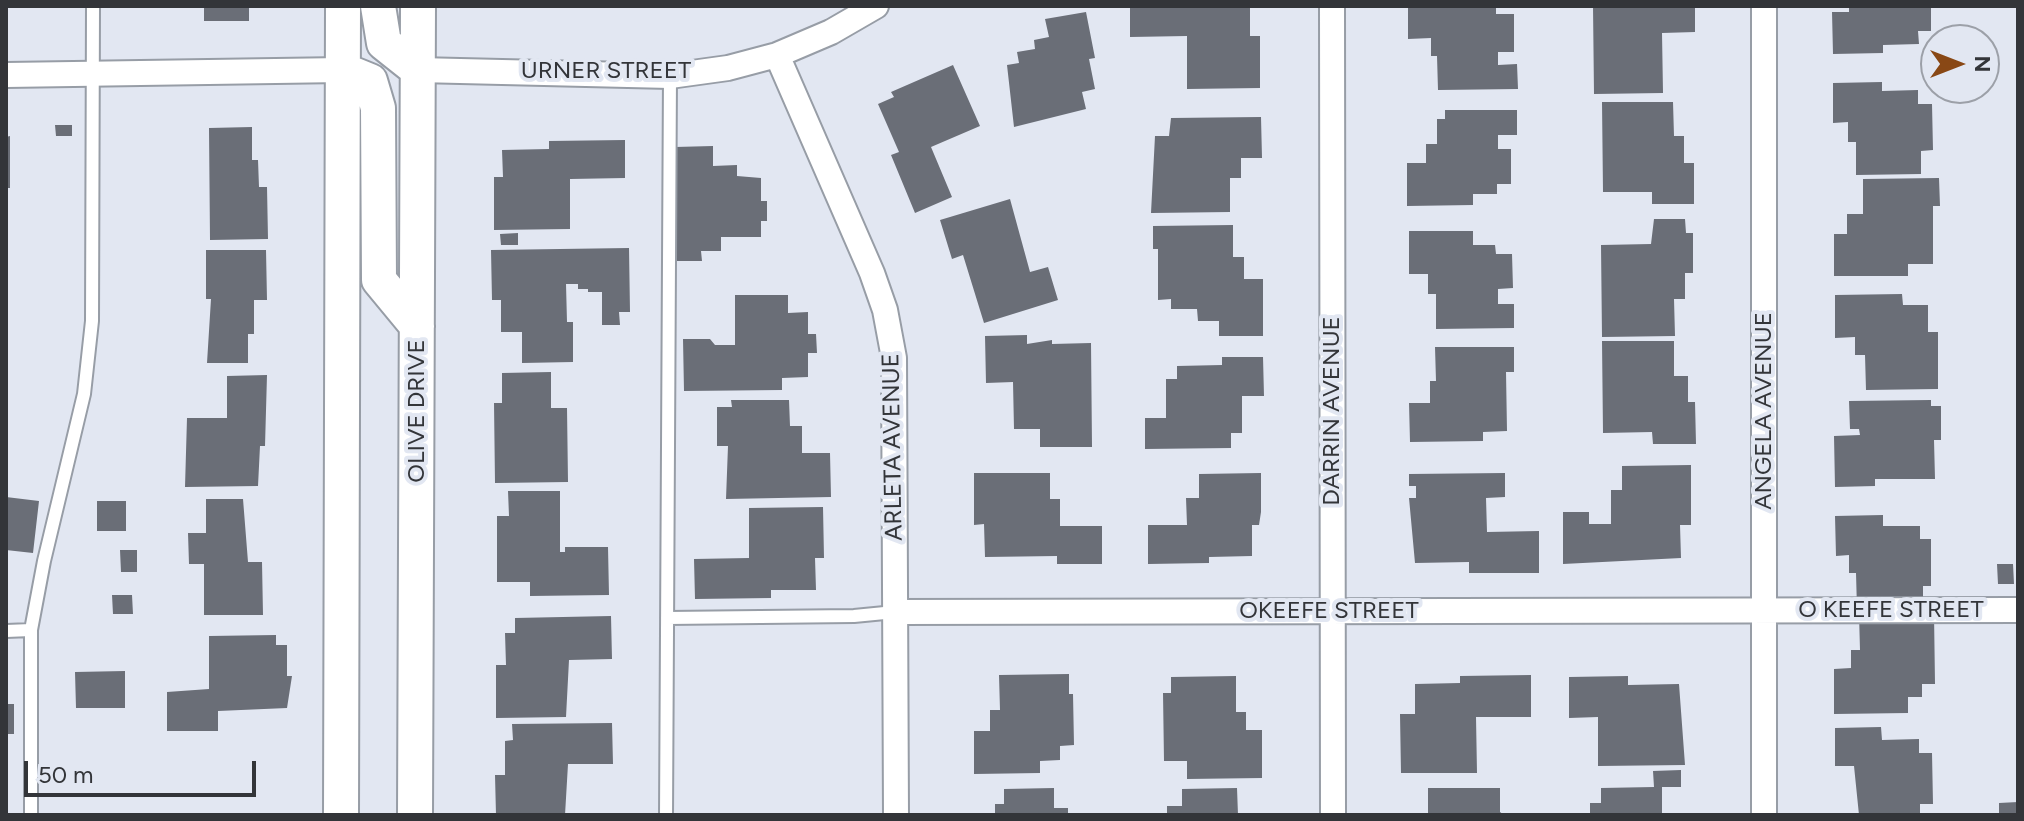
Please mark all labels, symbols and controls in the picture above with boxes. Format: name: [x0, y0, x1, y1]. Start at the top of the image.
north arrow: [1920, 24, 2000, 104]
text: N: [1969, 55, 1996, 73]
street label: URNER STREET: [521, 57, 691, 85]
street label: ANGELA AVENUE: [1750, 312, 1778, 510]
street label: DARRIN AVENUE: [1318, 316, 1346, 506]
street label: OLIVE DRIVE: [403, 339, 431, 483]
street label: ARLETA AVENUE: [877, 353, 909, 541]
street label: O KEEFE STREET: [1798, 596, 1984, 624]
street label: OKEEFE STREET: [1239, 597, 1419, 625]
scale bar: [28, 745, 260, 795]
text: 50 m: [38, 760, 94, 789]

